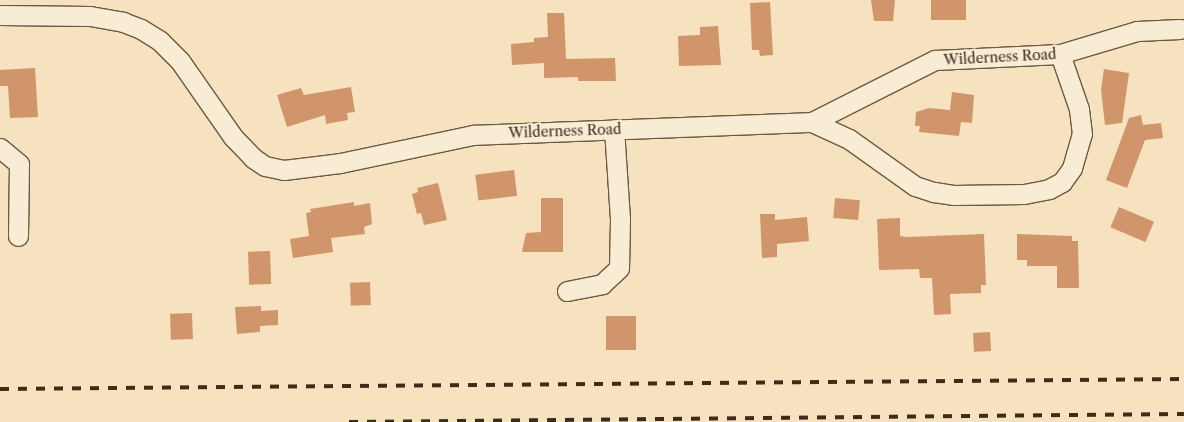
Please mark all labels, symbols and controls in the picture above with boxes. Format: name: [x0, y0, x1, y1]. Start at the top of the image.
street label: Wilderness Road: [943, 46, 1057, 68]
street label: Wilderness Road: [508, 121, 622, 141]

